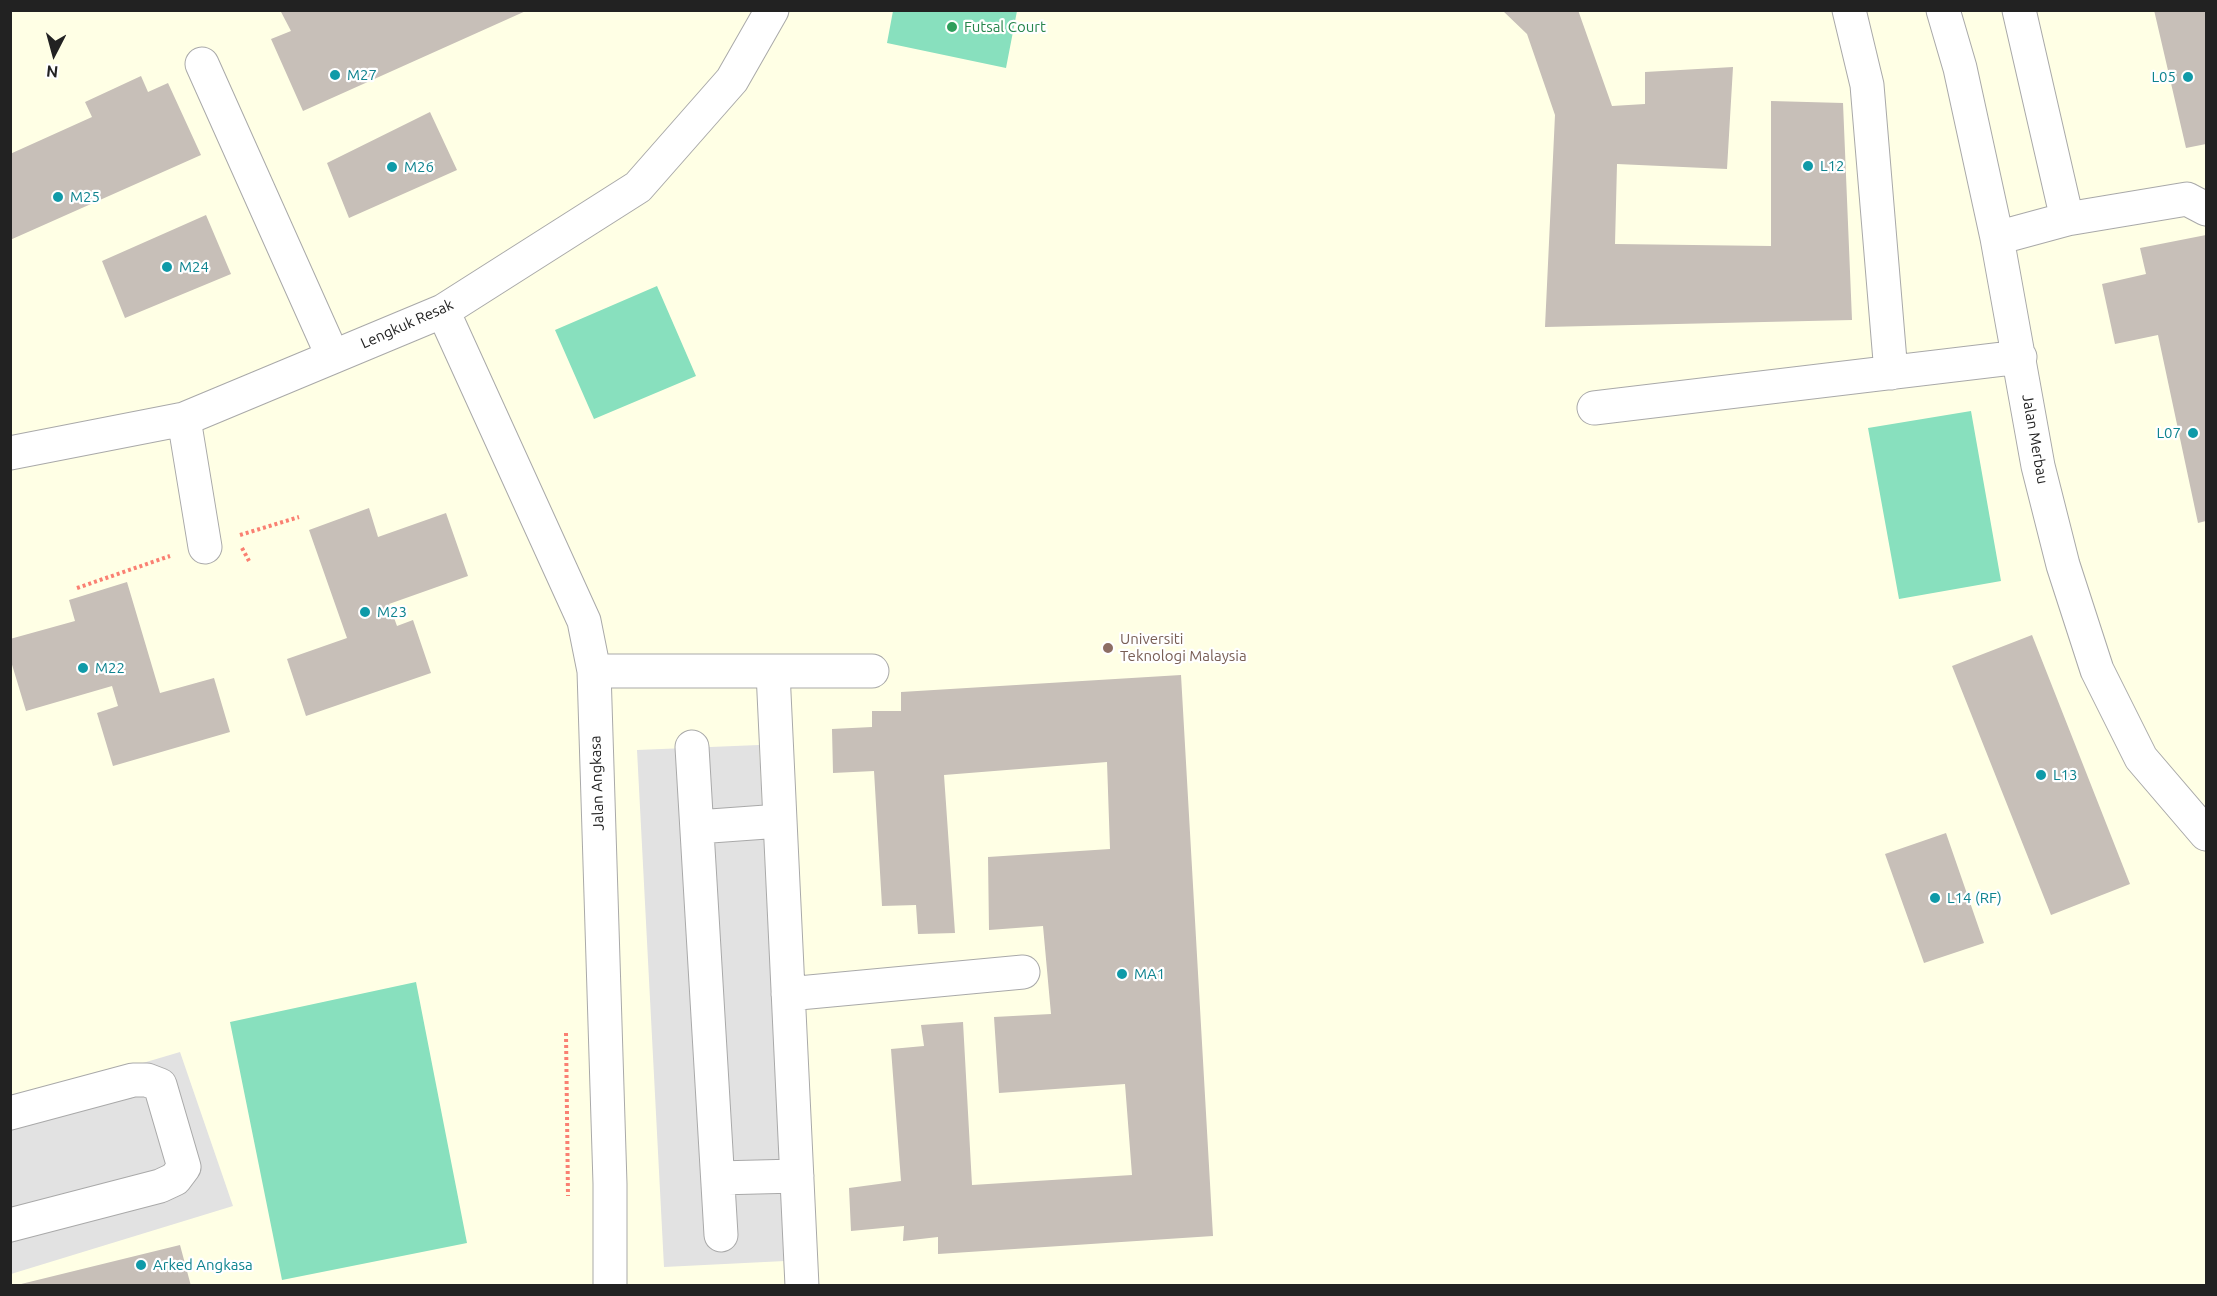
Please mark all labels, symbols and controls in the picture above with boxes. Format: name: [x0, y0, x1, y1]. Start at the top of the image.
place label: Futsal Court: [964, 18, 1046, 36]
marker: Futsal Court: [945, 20, 959, 34]
north arrow: [24, 24, 84, 84]
text: N: [45, 62, 59, 81]
place label: M27: [347, 66, 377, 84]
marker: M27: [328, 68, 342, 82]
place label: L05: [2151, 68, 2176, 86]
marker: L05: [2181, 70, 2195, 84]
place label: L12: [1820, 157, 1845, 175]
place label: M26: [404, 158, 434, 176]
marker: L12: [1801, 159, 1815, 173]
marker: M26: [385, 160, 399, 174]
place label: M25: [70, 188, 100, 206]
marker: M25: [51, 190, 65, 204]
place label: M24: [179, 258, 209, 276]
marker: M24: [160, 260, 174, 274]
street label: Lengkuk Resak: [358, 296, 456, 352]
street label: Jalan Merbau: [2018, 393, 2052, 485]
place label: L07: [2156, 424, 2181, 442]
marker: L07: [2186, 426, 2200, 440]
place label: M23: [377, 603, 407, 621]
marker: M23: [358, 605, 372, 619]
place label: Universiti Teknologi Malaysia: [1120, 630, 1247, 665]
marker: Universiti Teknologi Malaysia: [1101, 641, 1115, 655]
place label: M22: [95, 659, 125, 677]
marker: M22: [76, 661, 90, 675]
street label: Jalan Angkasa: [586, 735, 608, 831]
place label: L13: [2053, 766, 2078, 784]
marker: L13: [2034, 768, 2048, 782]
place label: L14 (RF): [1947, 889, 2002, 907]
marker: L14 (RF): [1928, 891, 1942, 905]
place label: MA1: [1134, 965, 1165, 983]
marker: MA1: [1115, 967, 1129, 981]
place label: Arked Angkasa: [153, 1256, 253, 1274]
marker: Arked Angkasa: [134, 1258, 148, 1272]

